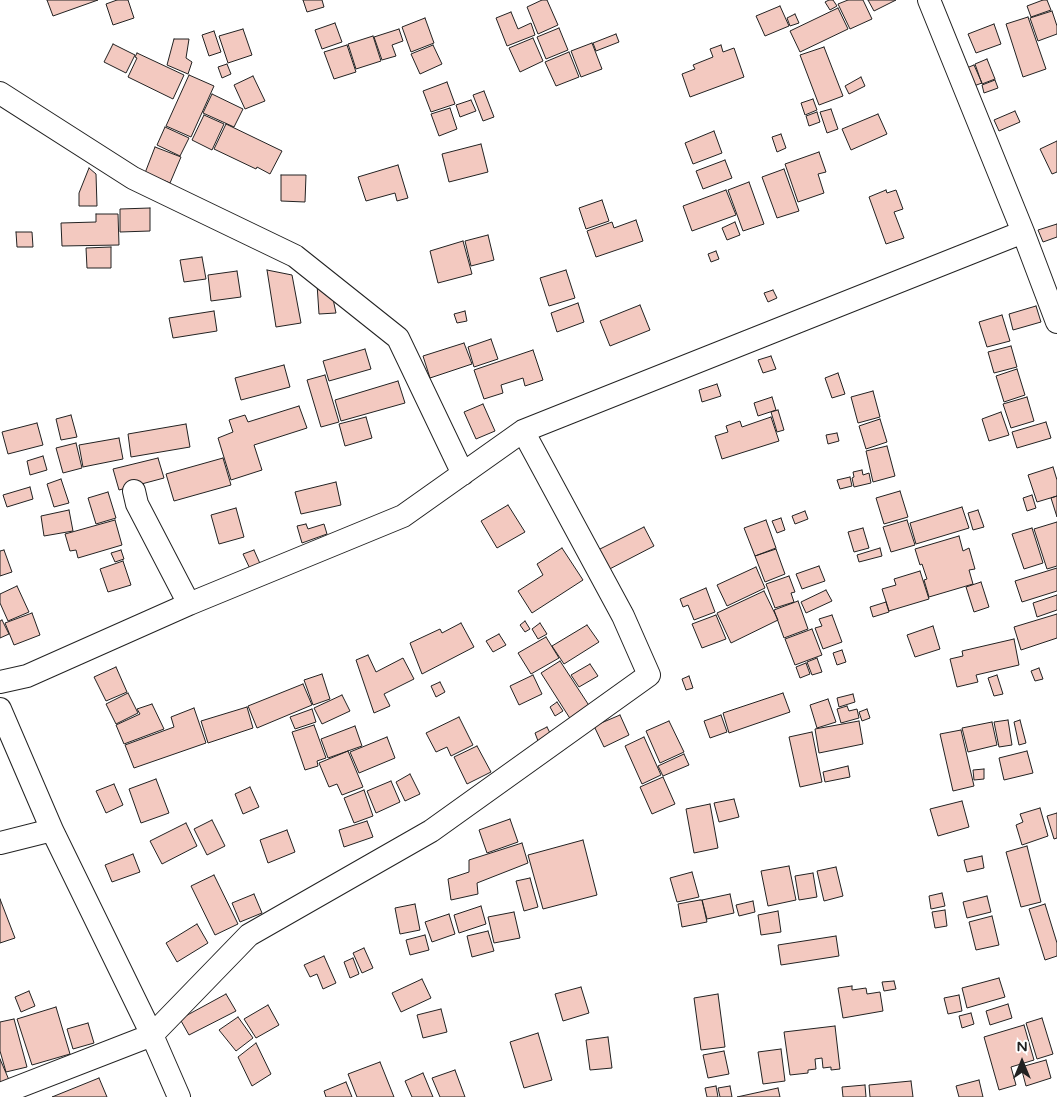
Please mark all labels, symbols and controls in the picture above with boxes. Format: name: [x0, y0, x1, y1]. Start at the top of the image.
north arrow: [997, 1037, 1047, 1087]
text: N: [1016, 1038, 1028, 1055]

